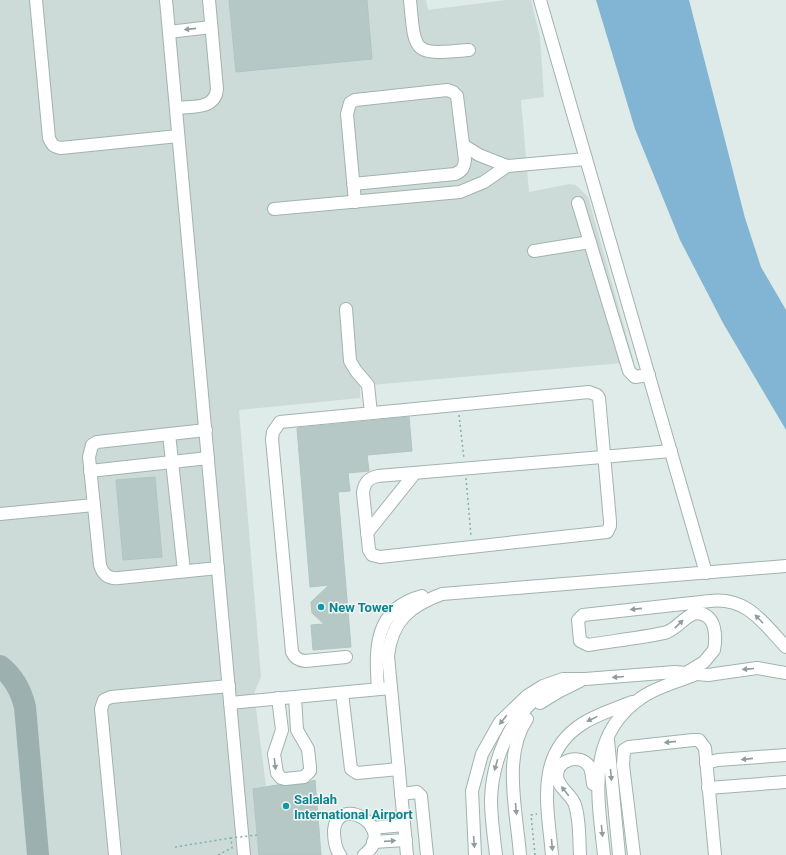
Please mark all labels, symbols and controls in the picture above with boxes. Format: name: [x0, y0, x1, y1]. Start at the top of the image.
one-way arrow: [184, 26, 196, 33]
place label: New Tower: [329, 600, 393, 615]
marker: New Tower: [316, 602, 326, 612]
one-way arrow: [630, 606, 642, 613]
one-way arrow: [754, 614, 764, 624]
one-way arrow: [674, 619, 684, 629]
one-way arrow: [742, 666, 754, 672]
one-way arrow: [612, 673, 625, 680]
one-way arrow: [498, 714, 507, 725]
one-way arrow: [586, 716, 598, 722]
one-way arrow: [664, 739, 676, 745]
one-way arrow: [741, 756, 753, 763]
one-way arrow: [272, 758, 279, 770]
one-way arrow: [493, 759, 499, 771]
one-way arrow: [608, 769, 615, 781]
one-way arrow: [561, 786, 570, 797]
place label: Salalah International Airport: [294, 792, 413, 822]
marker: Salalah International Airport: [281, 801, 291, 811]
one-way arrow: [513, 803, 520, 815]
one-way arrow: [598, 825, 605, 837]
one-way arrow: [471, 836, 478, 848]
one-way arrow: [384, 838, 396, 845]
one-way arrow: [548, 839, 555, 851]

